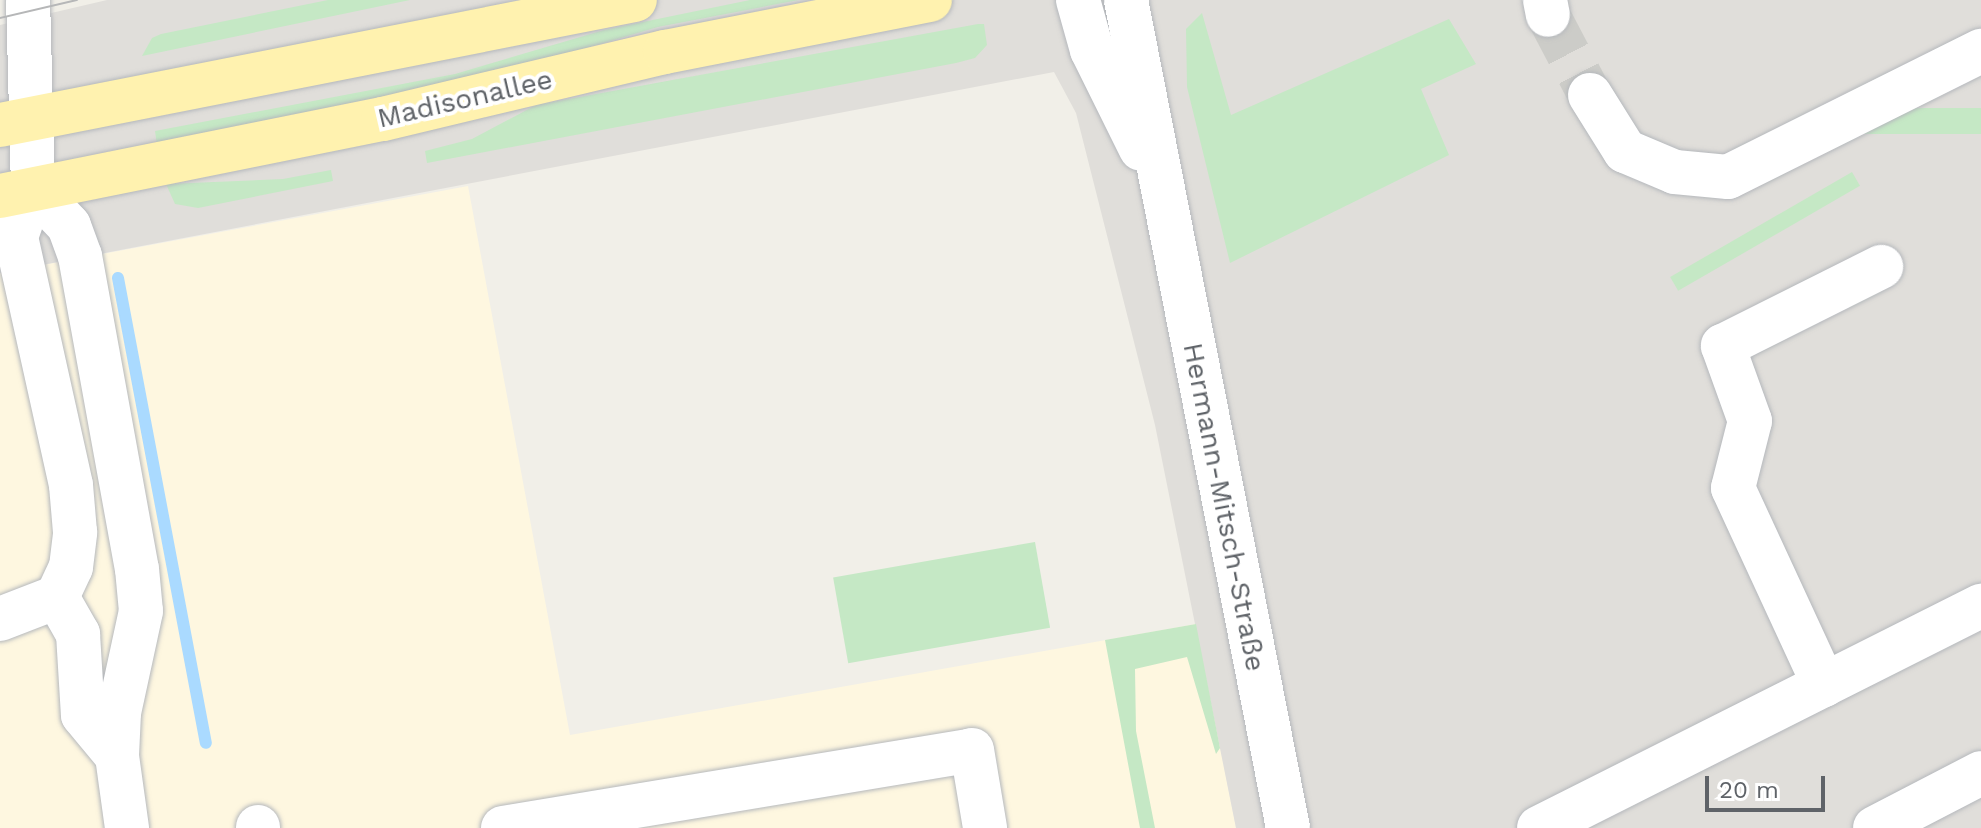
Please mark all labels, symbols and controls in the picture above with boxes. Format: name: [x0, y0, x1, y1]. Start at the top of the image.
street label: Madisonallee: [374, 63, 556, 135]
street label: Hermann-Mitsch-Straße: [1176, 340, 1272, 674]
scale bar: [1709, 760, 1829, 810]
text: 20 m: [1719, 776, 1779, 804]

